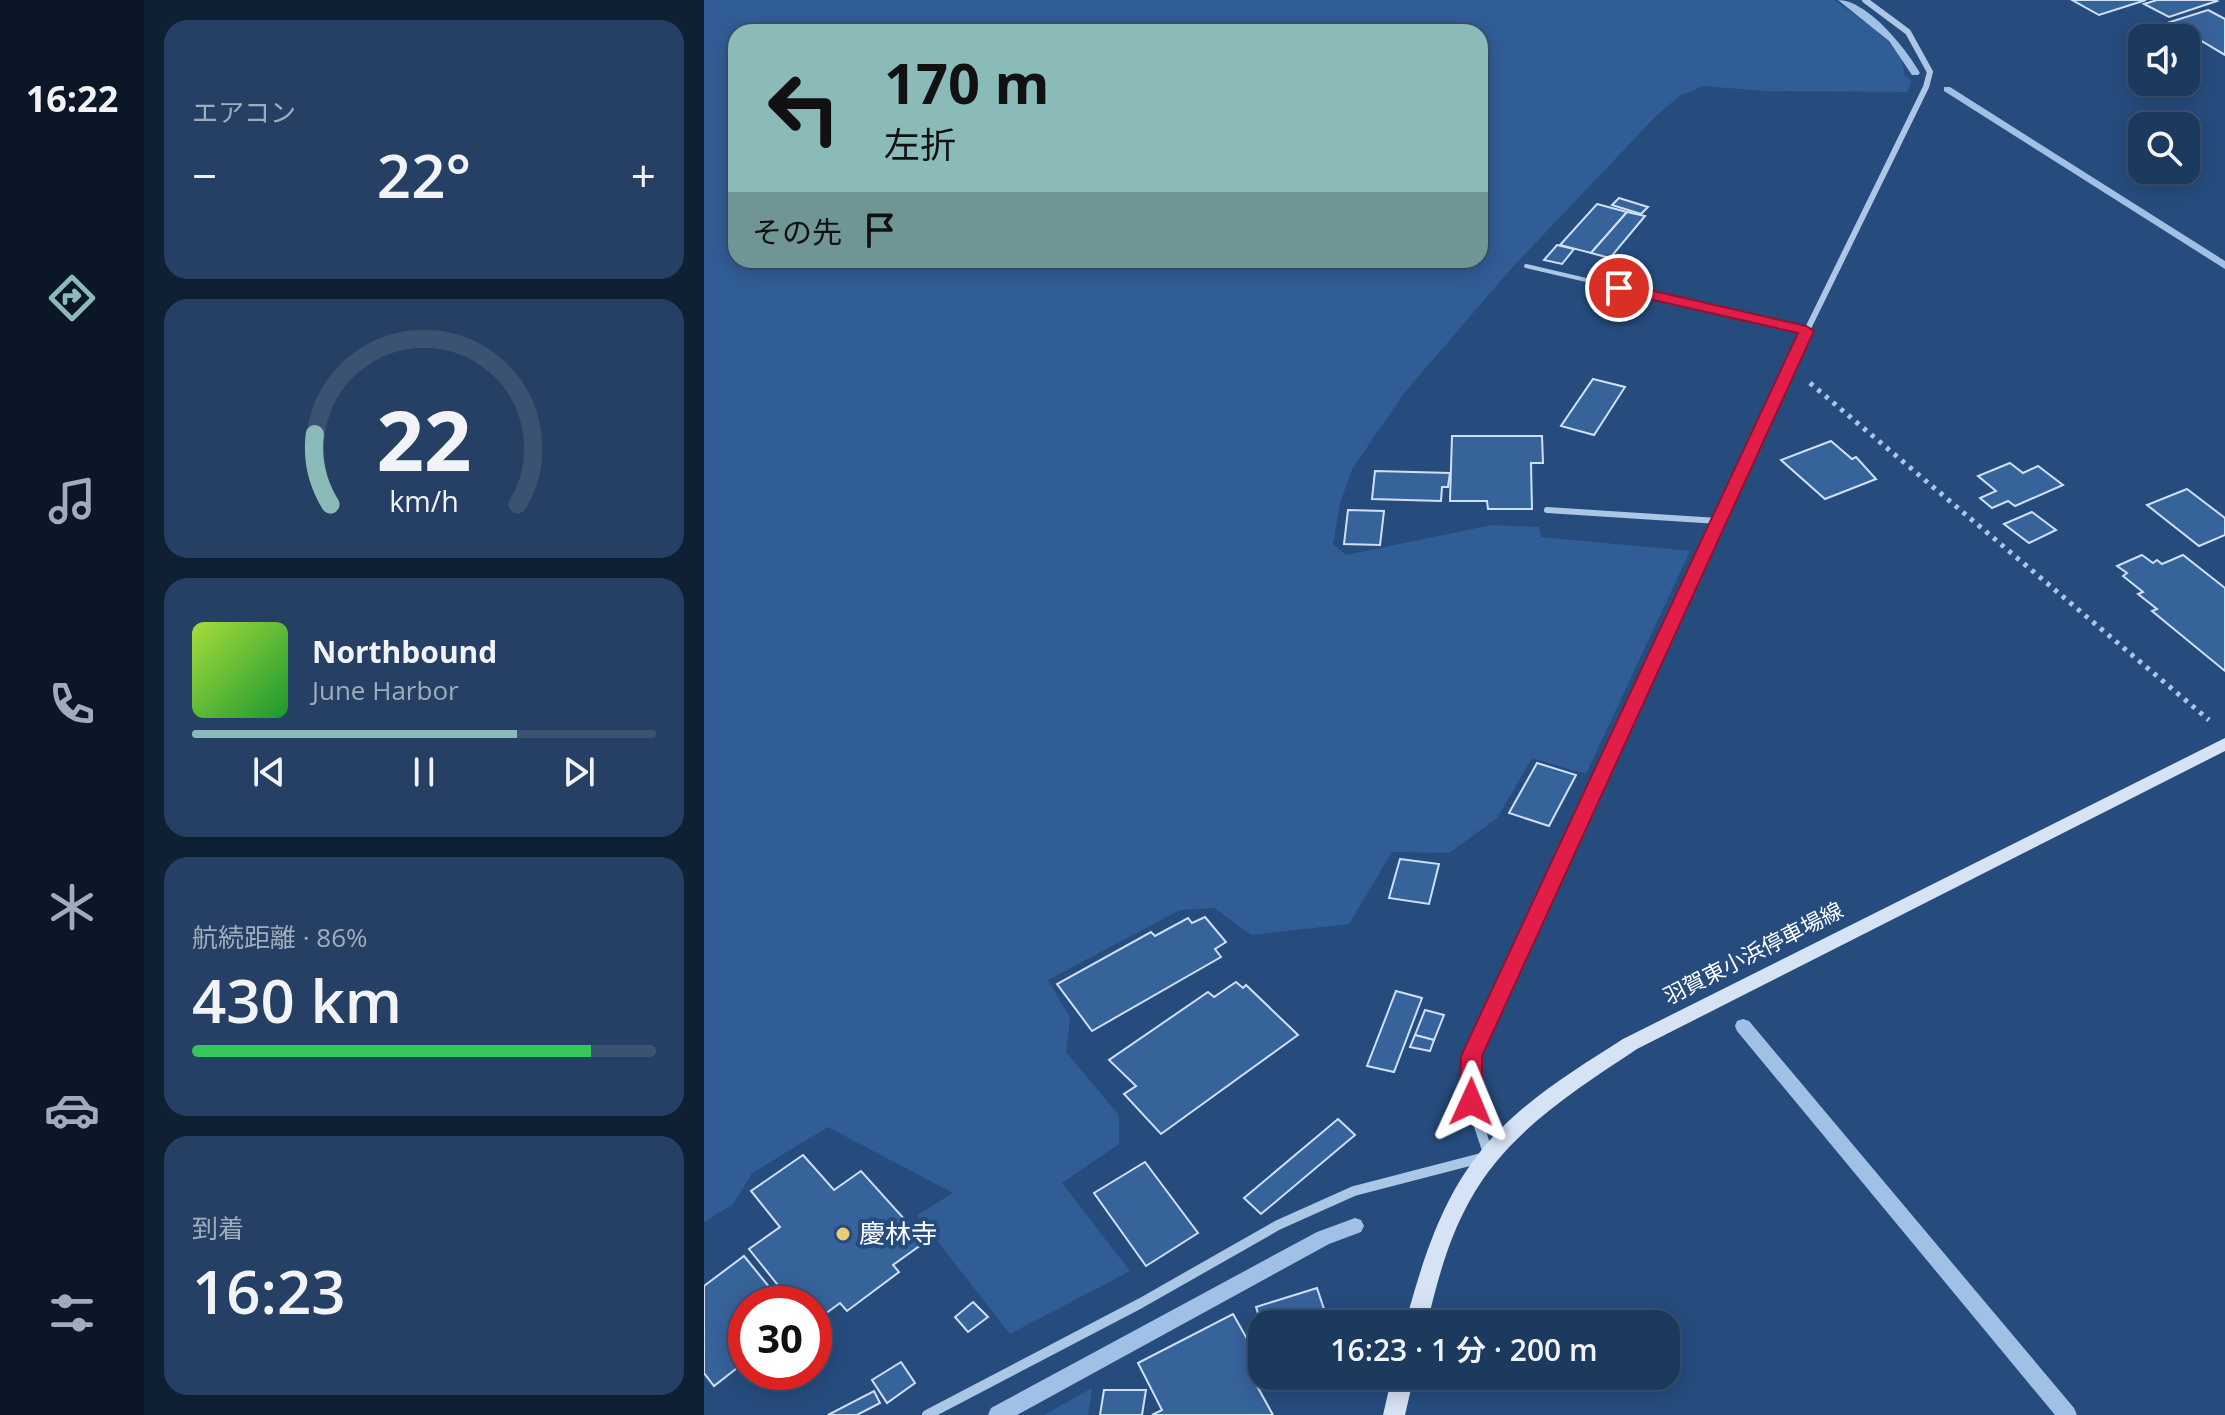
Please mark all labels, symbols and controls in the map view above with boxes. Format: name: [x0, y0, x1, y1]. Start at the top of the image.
map controls: [2128, 24, 2200, 184]
button: sound: [2128, 24, 2200, 96]
text: 170 m: [884, 44, 1050, 120]
icon: left: [752, 56, 856, 160]
text: 16:22: [26, 74, 118, 123]
text: エアコン: [192, 94, 296, 130]
button: search: [2128, 112, 2200, 184]
text: 左折: [884, 120, 956, 169]
text: 22°: [377, 134, 471, 216]
text: −: [192, 145, 217, 205]
text: +: [631, 145, 656, 205]
icon: arrive: [858, 208, 902, 252]
text: その先: [752, 211, 842, 252]
pin: [1585, 254, 1653, 322]
icon: arrive: [1597, 266, 1641, 310]
icon: directions: [44, 270, 100, 326]
text: 22: [376, 381, 472, 494]
icon: music: [44, 473, 100, 529]
text: km/h: [389, 481, 459, 520]
text: Northbound: [312, 631, 497, 672]
text: June Harbor: [312, 672, 459, 708]
icon: phone: [44, 676, 100, 732]
icon: previous: [247, 750, 291, 794]
icon: pause: [402, 750, 446, 794]
icon: next: [557, 750, 601, 794]
icon: climate: [44, 879, 100, 935]
street label: 羽賀東小浜停車場線: [1658, 894, 1848, 1010]
text: 航続距離 · 86%: [192, 919, 368, 955]
text: 430 km: [192, 959, 402, 1041]
position arrow: [1429, 1060, 1513, 1144]
icon: car: [44, 1082, 100, 1138]
text: 到着: [192, 1210, 244, 1246]
place label: 慶林寺: [859, 1215, 937, 1251]
marker: 慶林寺: [834, 1225, 852, 1243]
text: 16:23: [192, 1250, 346, 1332]
icon: filters: [44, 1285, 100, 1341]
speed limit sign: 30: [728, 1286, 832, 1390]
text: 16:23 · 1 分 · 200 m: [1330, 1329, 1598, 1370]

